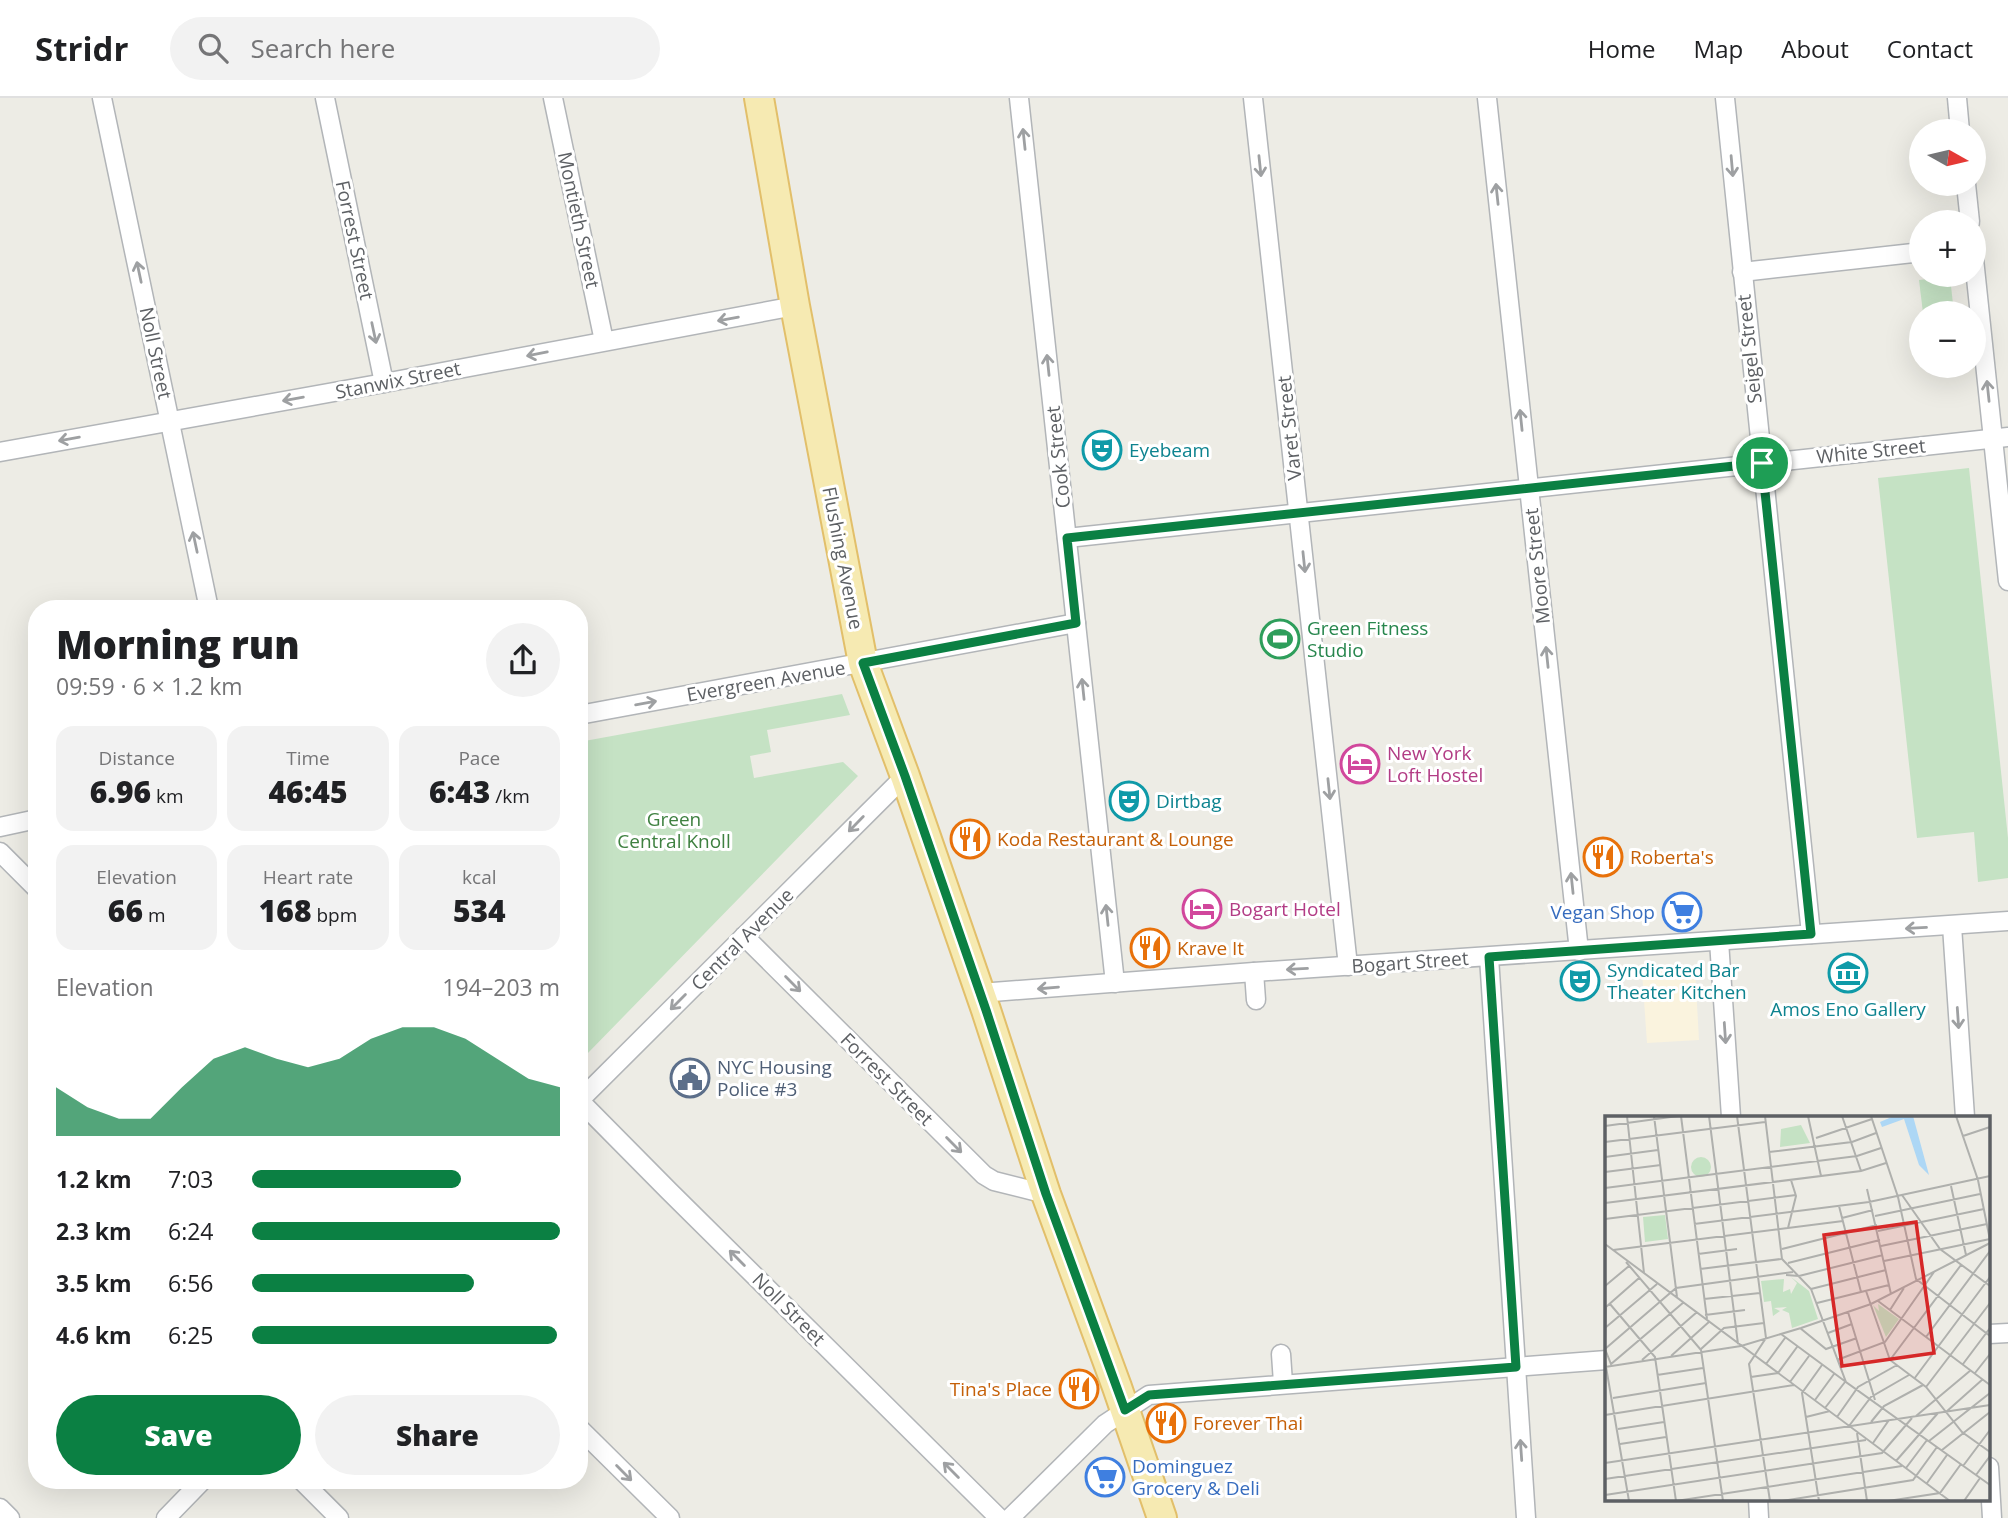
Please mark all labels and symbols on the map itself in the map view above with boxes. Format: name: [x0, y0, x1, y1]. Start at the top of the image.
north arrow: [1909, 119, 1986, 196]
one-way arrow: [1017, 128, 1030, 151]
street label: Montieth Street: [552, 149, 606, 291]
one-way arrow: [1254, 154, 1267, 177]
one-way arrow: [1726, 154, 1739, 177]
street label: Forrest Street: [330, 178, 380, 302]
one-way arrow: [1490, 183, 1503, 206]
one-way arrow: [131, 261, 145, 284]
street label: Seigel Street: [1730, 293, 1768, 405]
street label: Noll Street: [134, 305, 178, 402]
one-way arrow: [717, 312, 740, 326]
one-way arrow: [367, 321, 381, 344]
one-way arrow: [526, 347, 549, 361]
one-way arrow: [1041, 354, 1054, 377]
street label: Stanwix Street: [333, 355, 463, 405]
street label: Varet Street: [1271, 374, 1307, 482]
one-way arrow: [1981, 380, 1994, 403]
one-way arrow: [282, 393, 305, 406]
street label: Cook Street: [1040, 404, 1076, 509]
one-way arrow: [1515, 409, 1528, 432]
theatre icon: Eyebeam: [1081, 429, 1123, 471]
street label: White Street: [1815, 432, 1927, 470]
one-way arrow: [58, 433, 81, 446]
pin: [1732, 433, 1792, 493]
place label: Eyebeam: [1129, 437, 1210, 463]
street label: Flushing Avenue: [816, 484, 870, 632]
street label: Moore Street: [1518, 507, 1556, 625]
one-way arrow: [188, 531, 202, 554]
one-way arrow: [1298, 551, 1311, 573]
place label: Green Fitness Studio: [1307, 615, 1428, 663]
sports icon: Green Fitness Studio: [1259, 618, 1301, 660]
one-way arrow: [1541, 646, 1554, 669]
street label: Evergreen Avenue: [685, 654, 847, 708]
one-way arrow: [1076, 678, 1089, 700]
one-way arrow: [634, 695, 657, 709]
place label: New York Loft Hostel: [1387, 740, 1483, 788]
hotel icon: New York Loft Hostel: [1339, 743, 1381, 785]
one-way arrow: [1322, 777, 1335, 799]
theatre icon: Dirtbag: [1108, 780, 1150, 822]
place label: Dirtbag: [1156, 788, 1222, 814]
park label: Green Central Knoll: [617, 806, 731, 854]
one-way arrow: [848, 815, 865, 832]
restaurant icon: Koda Restaurant & Lounge: [949, 818, 991, 860]
place label: Koda Restaurant & Lounge: [997, 826, 1234, 852]
restaurant icon: Roberta's: [1582, 836, 1624, 878]
place label: Roberta's: [1630, 844, 1714, 870]
one-way arrow: [1565, 872, 1578, 895]
street label: Central Avenue: [685, 882, 799, 996]
hotel icon: Bogart Hotel: [1181, 888, 1223, 930]
supermarket icon: Vegan Shop: [1661, 891, 1703, 933]
place label: Bogart Hotel: [1229, 896, 1341, 922]
place label: Vegan Shop: [1550, 899, 1655, 925]
one-way arrow: [1101, 904, 1114, 927]
one-way arrow: [1904, 921, 1927, 934]
restaurant icon: Krave It: [1129, 927, 1171, 969]
place label: Krave It: [1177, 935, 1244, 961]
street label: Bogart Street: [1351, 945, 1470, 979]
museum icon: Amos Eno Gallery: [1827, 952, 1869, 994]
place label: Syndicated Bar Theater Kitchen: [1607, 957, 1747, 1005]
theatre icon: Syndicated Bar Theater Kitchen: [1559, 960, 1601, 1002]
one-way arrow: [1286, 963, 1309, 976]
one-way arrow: [784, 976, 801, 993]
one-way arrow: [1037, 982, 1059, 995]
one-way arrow: [670, 994, 687, 1011]
place label: Amos Eno Gallery: [1770, 996, 1926, 1022]
one-way arrow: [1952, 1006, 1965, 1029]
one-way arrow: [1719, 1021, 1732, 1044]
street label: Forrest Street: [835, 1027, 939, 1131]
place label: NYC Housing Police #3: [717, 1054, 832, 1102]
public building icon: NYC Housing Police #3: [669, 1057, 711, 1099]
inset map: [1605, 1116, 1990, 1500]
one-way arrow: [945, 1136, 962, 1153]
one-way arrow: [729, 1250, 746, 1267]
street label: Noll Street: [747, 1267, 831, 1351]
restaurant icon: Tina's Place: [1058, 1368, 1100, 1410]
place label: Tina's Place: [950, 1376, 1052, 1402]
restaurant icon: Forever Thai: [1145, 1402, 1187, 1444]
place label: Forever Thai: [1193, 1410, 1303, 1436]
one-way arrow: [1514, 1439, 1527, 1462]
place label: Dominguez Grocery & Deli: [1132, 1453, 1260, 1501]
supermarket icon: Dominguez Grocery & Deli: [1084, 1456, 1126, 1498]
one-way arrow: [943, 1462, 960, 1479]
one-way arrow: [616, 1465, 633, 1482]

